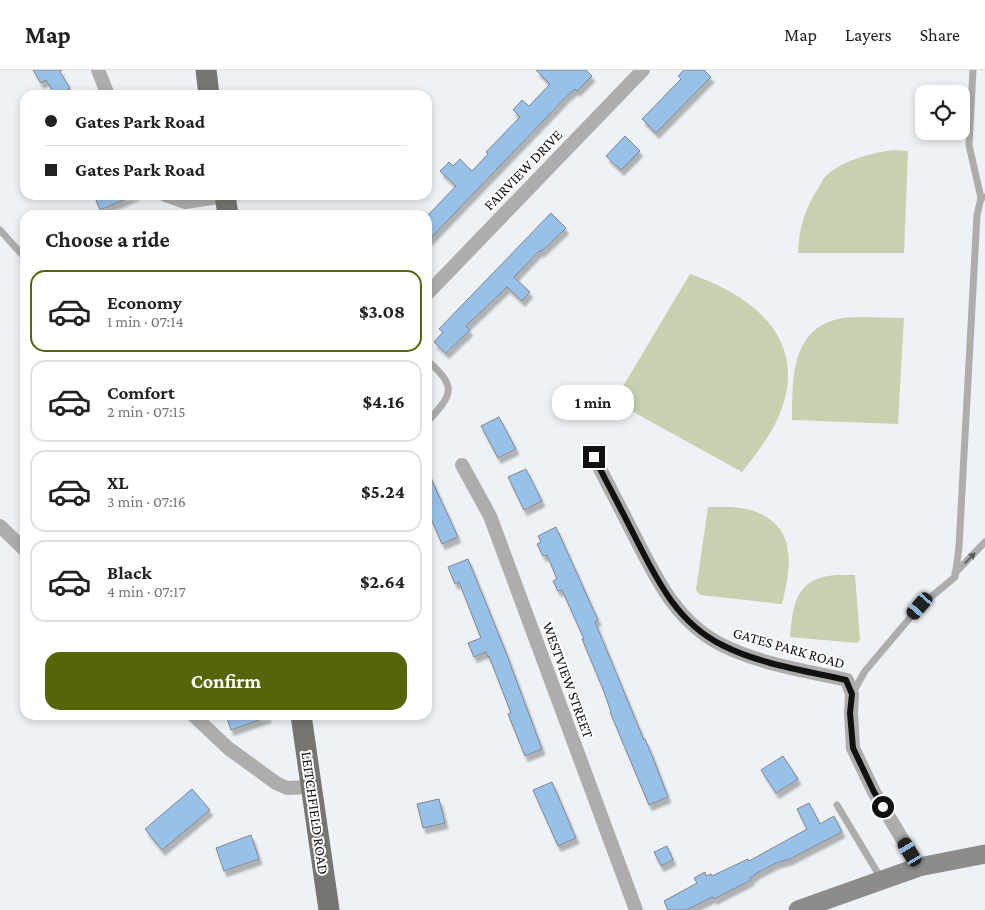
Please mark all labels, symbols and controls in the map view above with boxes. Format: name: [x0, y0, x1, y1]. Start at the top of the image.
text: Map: [25, 21, 71, 48]
text: Map: [784, 25, 817, 45]
text: Layers: [845, 25, 892, 45]
text: Share: [920, 25, 960, 45]
map controls: [915, 85, 970, 140]
button: locate: [915, 85, 970, 140]
text: Gates Park Road: [75, 111, 205, 132]
street label: FAIRVIEW DRIVE: [481, 127, 565, 213]
text: Gates Park Road: [75, 159, 205, 180]
text: Choose a ride: [45, 227, 170, 252]
icon: car: [47, 289, 92, 334]
text: Economy: [107, 292, 182, 313]
text: $3.08: [359, 301, 405, 322]
text: 1 min · 07:14: [107, 313, 184, 330]
icon: car: [47, 379, 92, 424]
text: Comfort: [107, 382, 175, 403]
callout: 1 min: [553, 384, 635, 420]
text: $4.16: [362, 391, 405, 412]
text: 1 min: [575, 394, 611, 411]
text: 2 min · 07:15: [107, 403, 185, 420]
route end: [583, 446, 605, 468]
icon: car: [47, 469, 92, 514]
text: XL: [107, 472, 129, 493]
text: $5.24: [361, 481, 405, 502]
text: 3 min · 07:16: [107, 493, 186, 510]
one-way arrow: [964, 552, 976, 564]
icon: car: [47, 559, 92, 604]
text: Black: [107, 562, 152, 583]
text: $2.64: [360, 571, 405, 592]
text: 4 min · 07:17: [107, 583, 186, 600]
car: [904, 590, 935, 622]
street label: WESTVIEW STREET: [540, 620, 596, 740]
street label: GATES PARK ROAD: [731, 624, 847, 672]
button: Confirm: [45, 652, 407, 710]
street label: LEITCHFIELD ROAD: [298, 751, 332, 875]
route start: [872, 796, 894, 818]
car: [895, 835, 924, 869]

